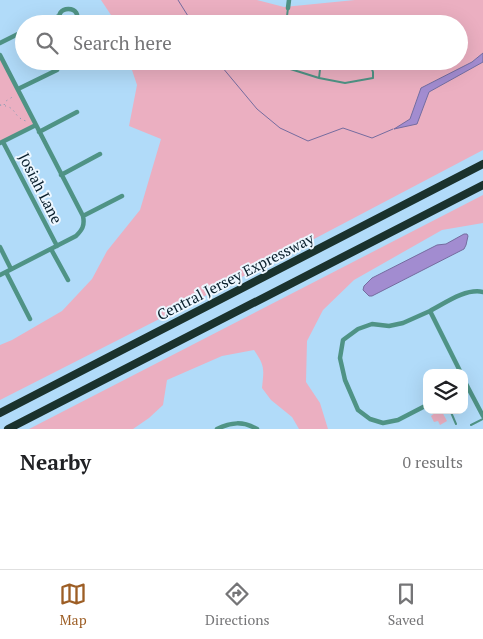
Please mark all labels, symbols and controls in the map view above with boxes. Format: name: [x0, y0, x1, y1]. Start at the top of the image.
search box: [15, 15, 468, 70]
icon: search: [33, 29, 61, 57]
text: Search here: [73, 30, 172, 55]
street label: Josiah Lane: [15, 149, 67, 227]
street label: Central Jersey Expressway: [153, 227, 317, 324]
map controls: [423, 369, 468, 414]
button: layers: [423, 369, 468, 414]
text: Nearby: [20, 448, 91, 476]
text: 0 results: [403, 451, 463, 473]
tab: Map: [59, 580, 87, 629]
tab: Directions: [205, 580, 270, 629]
tab: Saved: [388, 580, 424, 629]

